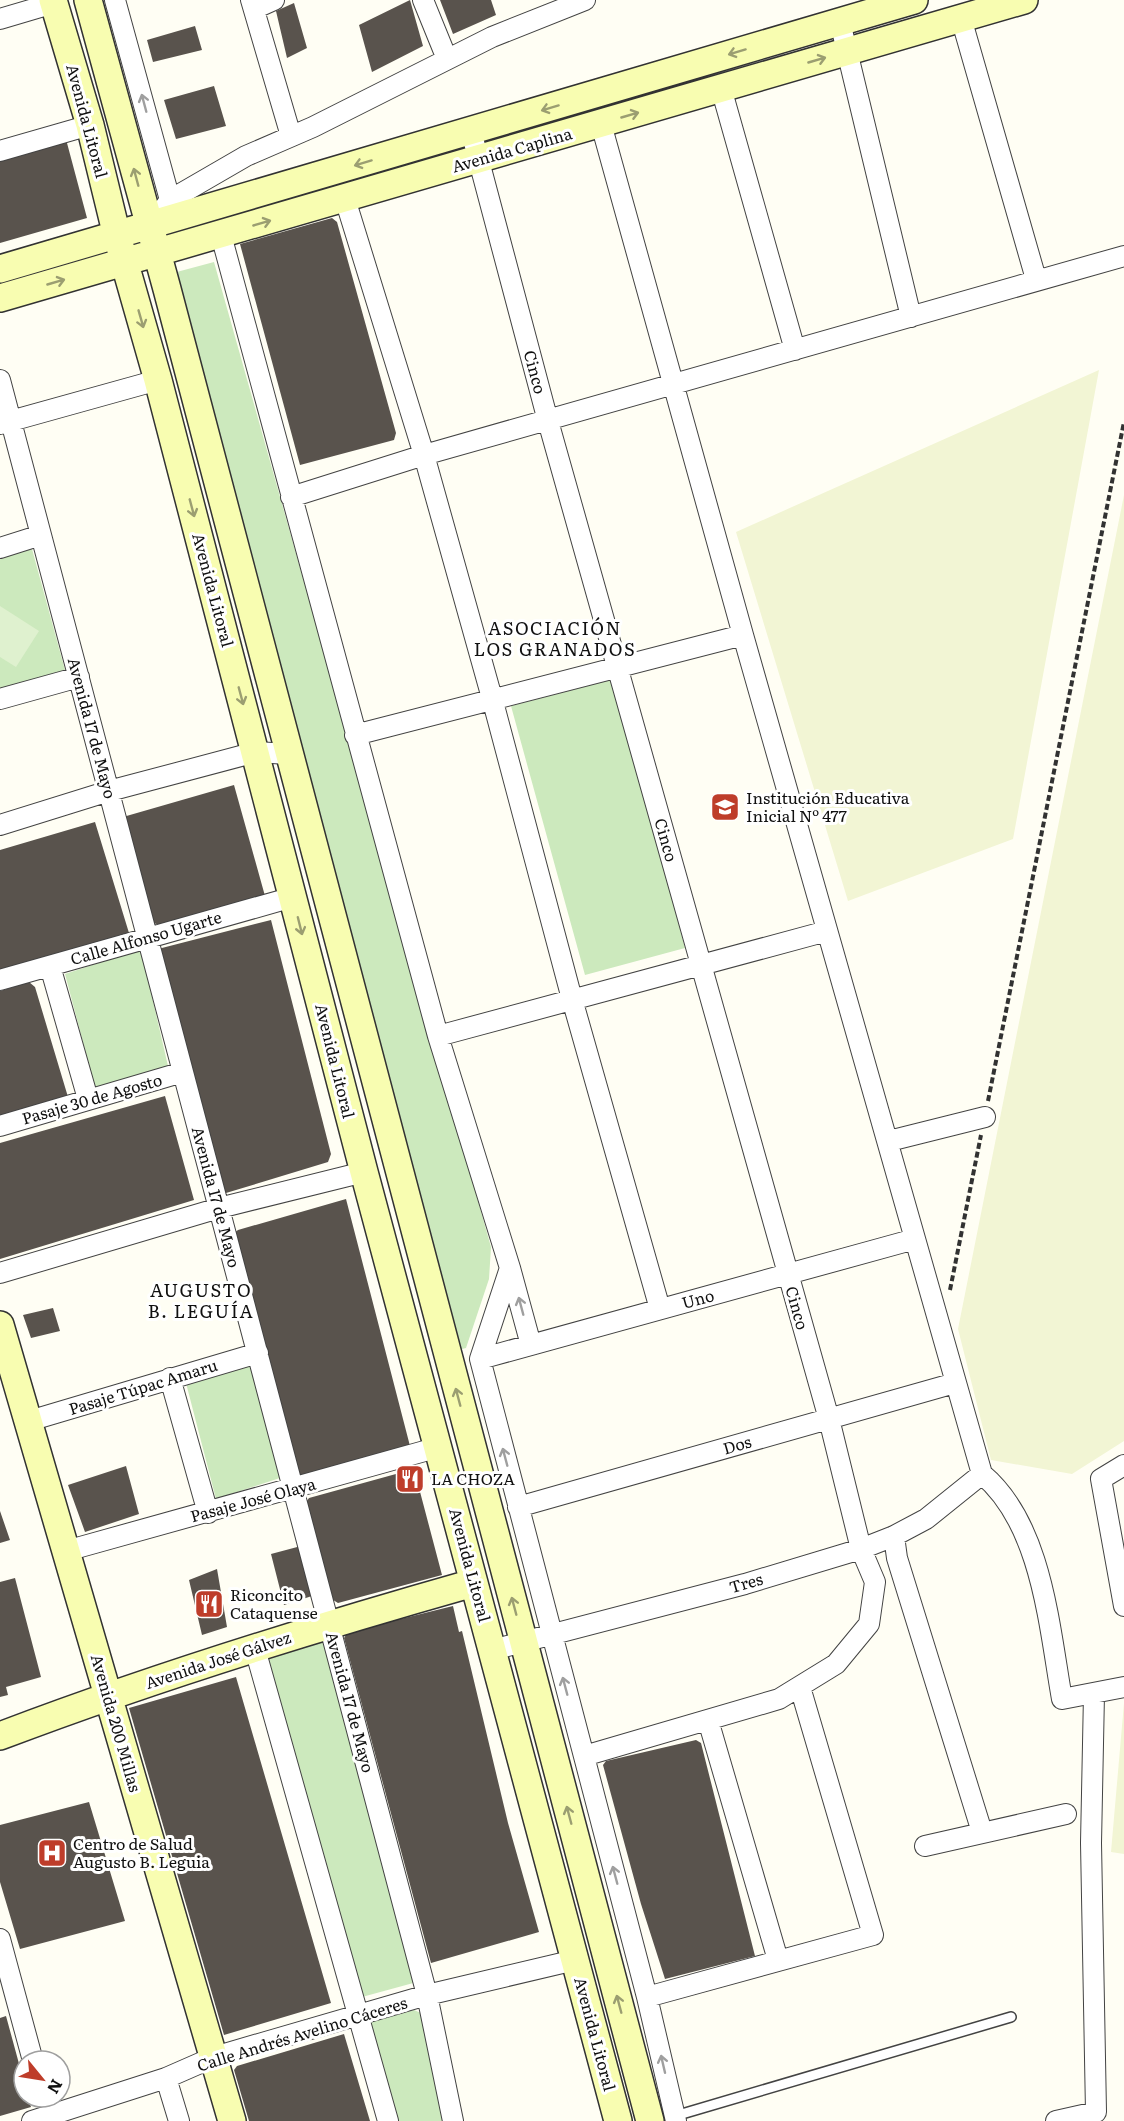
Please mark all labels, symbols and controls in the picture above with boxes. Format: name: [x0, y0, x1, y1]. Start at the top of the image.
one-way arrow: [728, 47, 747, 58]
one-way arrow: [807, 54, 826, 65]
street label: Avenida Litoral: [61, 61, 115, 180]
one-way arrow: [137, 94, 149, 113]
one-way arrow: [541, 103, 560, 114]
one-way arrow: [620, 109, 639, 120]
street label: Avenida Caplina: [449, 120, 575, 178]
one-way arrow: [354, 158, 373, 169]
one-way arrow: [130, 168, 142, 187]
one-way arrow: [252, 217, 271, 228]
one-way arrow: [46, 276, 65, 288]
one-way arrow: [136, 309, 147, 328]
street label: Cinco: [519, 347, 553, 396]
one-way arrow: [186, 498, 198, 517]
street label: Avenida Litoral: [187, 530, 241, 649]
district label: ASOCIACIÓN LOS GRANADOS: [474, 614, 636, 662]
street label: Avenida 17 de Mayo: [63, 655, 123, 801]
one-way arrow: [236, 686, 247, 705]
place label: Institución Educativa Inicial Nº 477: [746, 785, 910, 827]
school or university icon: Institución Educativa Inicial Nº 477: [709, 791, 741, 823]
street label: Cinco: [649, 815, 685, 864]
street label: Calle Alfonso Ugarte: [67, 904, 224, 970]
one-way arrow: [295, 916, 307, 935]
street label: Avenida Litoral: [310, 1001, 362, 1121]
street label: Pasaje 30 de Agosto: [19, 1067, 165, 1130]
street label: Avenida 17 de Mayo: [187, 1124, 247, 1270]
district label: AUGUSTO B. LEGUÍA: [148, 1276, 254, 1324]
street label: Uno: [679, 1282, 717, 1314]
street label: Cinco: [780, 1283, 816, 1332]
one-way arrow: [514, 1297, 526, 1316]
street label: Pasaje Túpac Amaru: [65, 1352, 220, 1420]
one-way arrow: [452, 1388, 463, 1407]
street label: Dos: [720, 1429, 754, 1460]
one-way arrow: [499, 1448, 511, 1467]
restaurant icon: LA CHOZA: [394, 1463, 426, 1495]
place label: LA CHOZA: [431, 1466, 515, 1490]
street label: Pasaje José Olaya: [187, 1471, 319, 1527]
street label: Avenida Litoral: [444, 1505, 498, 1624]
street label: Tres: [726, 1566, 765, 1598]
place label: Riconcito Cataquense: [230, 1582, 318, 1624]
restaurant icon: Riconcito Cataquense: [193, 1588, 225, 1620]
one-way arrow: [507, 1597, 519, 1616]
street label: Avenida José Gálvez: [142, 1624, 294, 1694]
street label: Avenida 17 de Mayo: [321, 1629, 381, 1775]
street label: Avenida 200 Millas: [86, 1651, 148, 1795]
one-way arrow: [559, 1677, 571, 1696]
one-way arrow: [563, 1806, 574, 1825]
place label: Centro de Salud Augusto B. Leguia: [73, 1831, 210, 1873]
hospital icon: Centro de Salud Augusto B. Leguia: [36, 1837, 68, 1869]
one-way arrow: [608, 1866, 620, 1885]
street label: Avenida Litoral: [569, 1974, 623, 2093]
street label: Calle Andrés Avelino Cáceres: [194, 1990, 410, 2077]
one-way arrow: [612, 1994, 624, 2013]
north arrow: [12, 2049, 72, 2109]
one-way arrow: [656, 2055, 668, 2074]
text: N: [42, 2075, 70, 2099]

